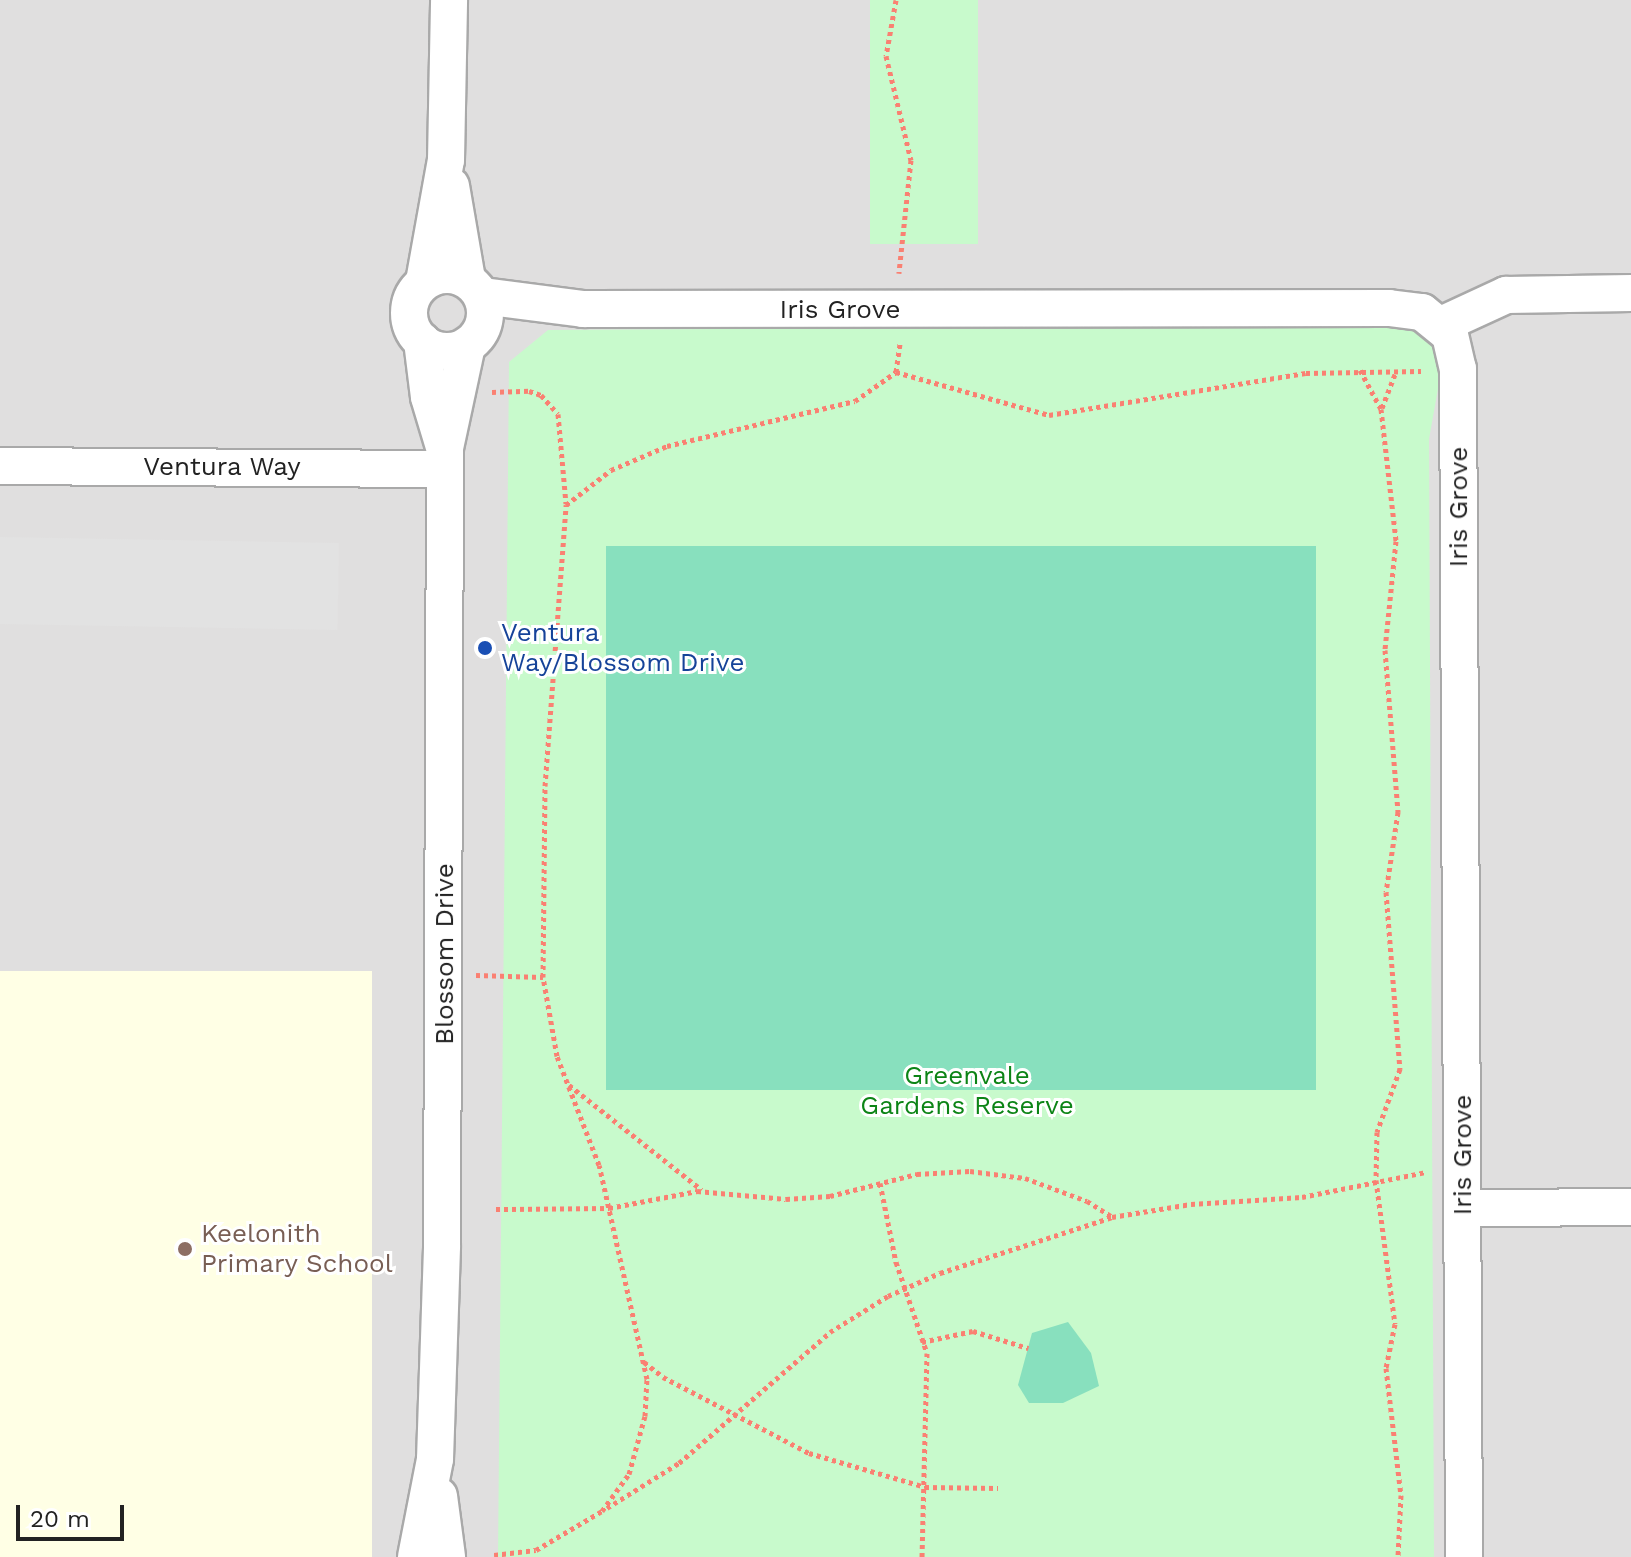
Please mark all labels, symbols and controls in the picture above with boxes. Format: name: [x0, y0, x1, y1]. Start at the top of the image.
street label: Iris Grove: [780, 294, 900, 326]
street label: Iris Grove: [1443, 447, 1475, 567]
street label: Ventura Way: [143, 451, 301, 483]
place label: Ventura Way/Blossom Drive: [501, 617, 744, 678]
marker: Ventura Way/Blossom Drive: [476, 639, 494, 657]
street label: Blossom Drive: [429, 863, 461, 1045]
park label: Greenvale Gardens Reserve: [860, 1060, 1074, 1122]
street label: Iris Grove: [1447, 1095, 1479, 1215]
place label: Keelonith Primary School: [201, 1218, 393, 1280]
marker: Keelonith Primary School: [176, 1240, 194, 1258]
scale bar: [20, 1489, 128, 1539]
text: 20 m: [30, 1505, 90, 1533]

